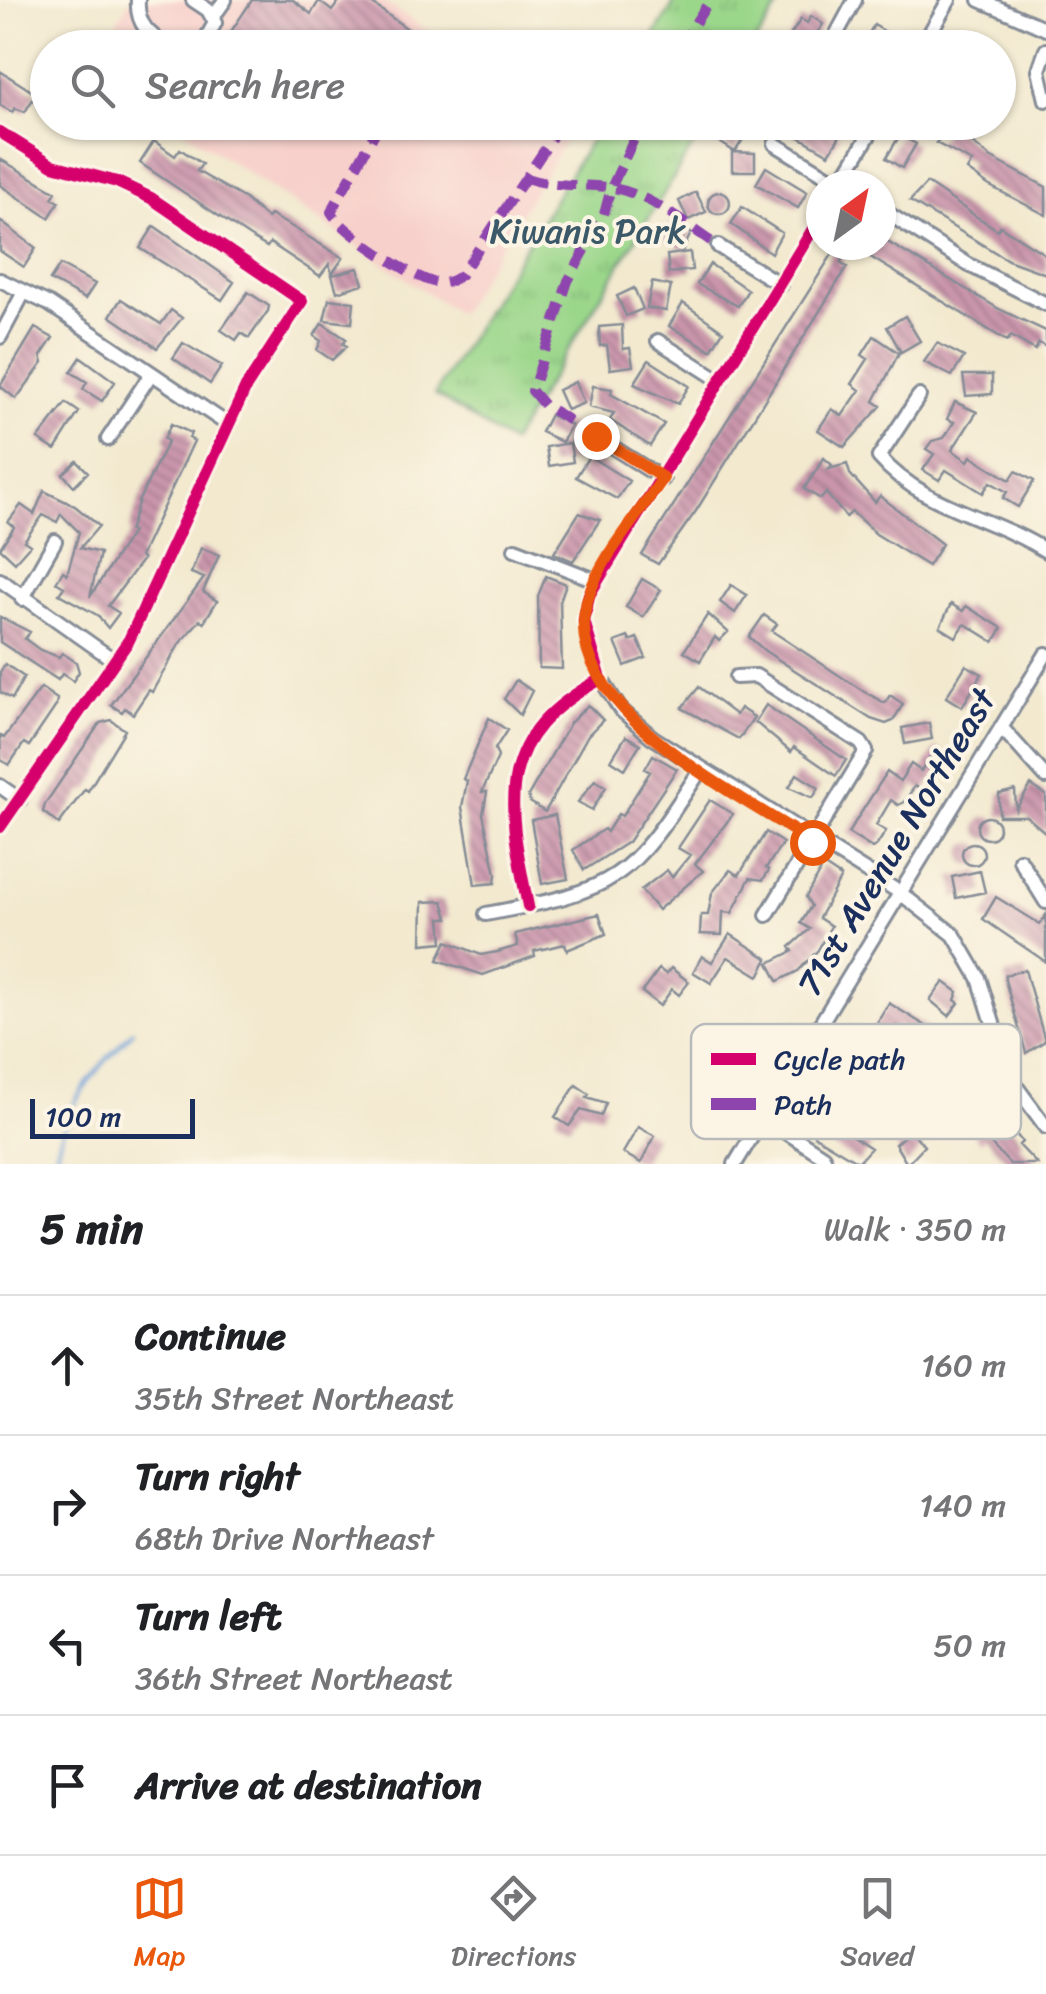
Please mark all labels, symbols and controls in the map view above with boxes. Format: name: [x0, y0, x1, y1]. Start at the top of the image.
search box: [30, 30, 1016, 140]
text: Search here: [145, 52, 345, 119]
icon: search: [65, 58, 120, 113]
north arrow: [806, 170, 896, 260]
park label: Kiwanis Park: [490, 200, 687, 262]
route end: [574, 414, 620, 460]
street label: 71st Avenue Northeast: [779, 674, 1014, 1008]
route start: [790, 820, 836, 866]
legend: [691, 1024, 1021, 1139]
text: Cycle path: [774, 1035, 905, 1084]
text: Path: [774, 1080, 832, 1129]
text: 100 m: [45, 1092, 121, 1141]
scale bar: [30, 1094, 195, 1138]
text: 5 min: [40, 1192, 143, 1266]
text: Walk · 350 m: [824, 1201, 1006, 1258]
text: Continue: [135, 1303, 286, 1370]
text: 160 m: [921, 1337, 1006, 1394]
icon: ahead: [40, 1338, 95, 1393]
text: 35th Street Northeast: [135, 1370, 454, 1427]
text: Turn right: [135, 1443, 300, 1510]
text: 140 m: [919, 1477, 1006, 1534]
icon: right: [40, 1478, 95, 1533]
text: 68th Drive Northeast: [135, 1510, 434, 1567]
text: Turn left: [135, 1583, 281, 1650]
text: 50 m: [933, 1617, 1006, 1674]
icon: left: [40, 1618, 95, 1673]
text: 36th Street Northeast: [135, 1650, 453, 1707]
text: Arrive at destination: [135, 1752, 482, 1819]
icon: arrive: [40, 1758, 95, 1813]
tab: Map: [132, 1871, 187, 1980]
tab: Directions: [451, 1871, 576, 1980]
tab: Saved: [840, 1871, 914, 1980]

